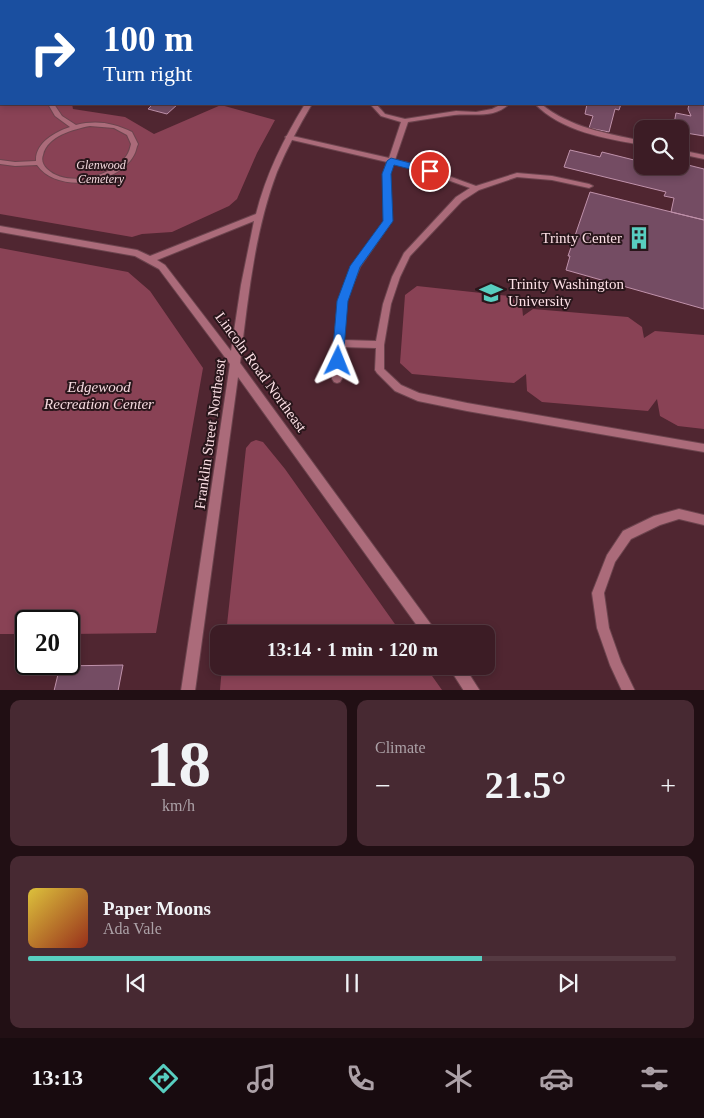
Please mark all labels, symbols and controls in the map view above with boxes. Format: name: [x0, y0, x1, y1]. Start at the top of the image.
icon: right: [20, 20, 85, 85]
text: 100 m: [103, 20, 193, 59]
text: Turn right: [103, 61, 192, 86]
map controls: [634, 120, 689, 175]
button: search: [634, 120, 689, 175]
pin: [409, 150, 451, 192]
icon: arrive: [416, 157, 444, 185]
park label: Glenwood Cemetery: [76, 158, 127, 186]
building icon: Trinty Center: [626, 225, 652, 251]
place label: Trinty Center: [541, 230, 622, 246]
place label: Trinity Washington University: [508, 276, 624, 309]
school or university icon: Trinity Washington University: [478, 280, 504, 306]
street label: Lincoln Road Northeast: [212, 309, 310, 436]
position arrow: [311, 334, 363, 386]
street label: Franklin Street Northeast: [192, 357, 229, 510]
park label: Edgewood Recreation Center: [43, 379, 154, 412]
speed limit sign: 20: [15, 610, 80, 675]
text: 13:14 · 1 min · 120 m: [267, 639, 438, 660]
text: 18: [146, 728, 211, 800]
text: Climate: [375, 739, 426, 756]
text: 21.5°: [485, 764, 566, 806]
text: −: [375, 770, 391, 801]
text: +: [660, 770, 676, 801]
text: km/h: [162, 797, 195, 814]
text: Paper Moons: [103, 898, 211, 919]
text: Ada Vale: [103, 920, 162, 937]
icon: previous: [122, 969, 150, 997]
icon: pause: [338, 969, 366, 997]
icon: next: [554, 969, 582, 997]
icon: directions: [146, 1061, 181, 1096]
icon: music: [244, 1061, 279, 1096]
icon: phone: [343, 1061, 378, 1096]
icon: climate: [441, 1061, 476, 1096]
icon: car: [539, 1061, 574, 1096]
icon: filters: [637, 1061, 672, 1096]
text: 13:13: [32, 1065, 83, 1090]

